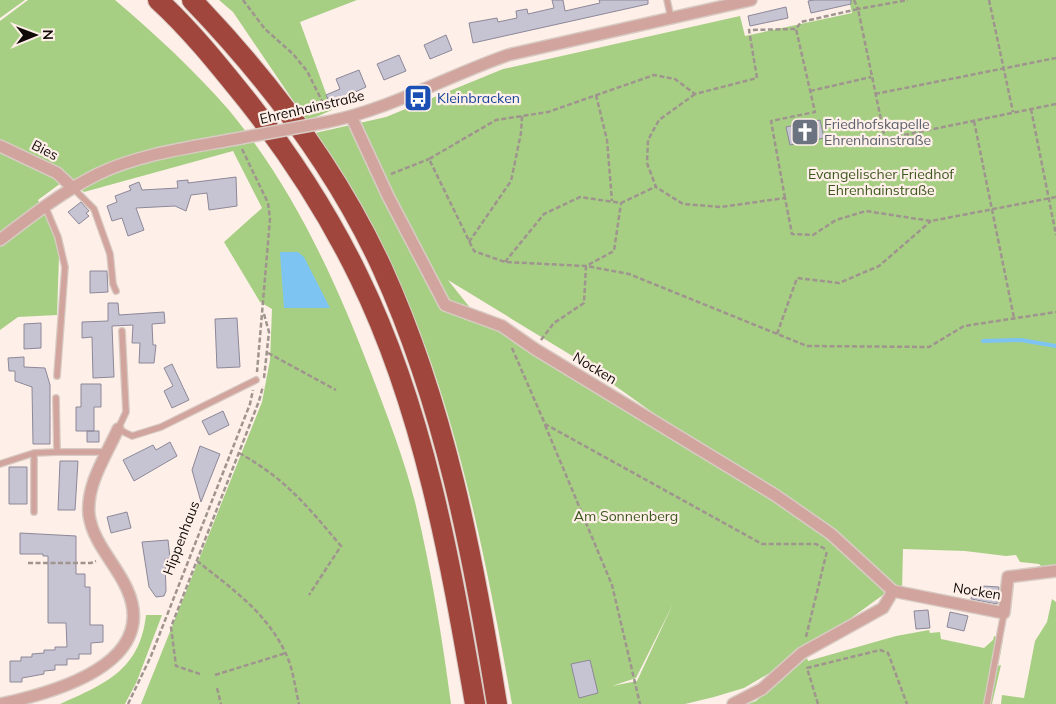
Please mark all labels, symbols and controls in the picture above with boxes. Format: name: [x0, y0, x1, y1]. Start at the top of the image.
north arrow: [10, 10, 60, 60]
text: N: [39, 29, 57, 40]
bus stop icon: Kleinbracken: [403, 83, 433, 113]
street label: Ehrenhainstraße: [258, 86, 366, 128]
place label: Kleinbracken: [437, 89, 520, 107]
place label: Friedhofskapelle Ehrenhainstraße: [824, 115, 931, 149]
church icon: Friedhofskapelle Ehrenhainstraße: [790, 117, 820, 147]
street label: Bies: [29, 136, 61, 164]
park label: Evangelischer Friedhof Ehrenhainstraße: [808, 165, 954, 199]
street label: Nocken: [570, 348, 620, 388]
street label: Hippenhaus: [159, 498, 203, 578]
park label: Am Sonnenberg: [574, 507, 678, 525]
street label: Nocken: [952, 578, 1002, 604]

